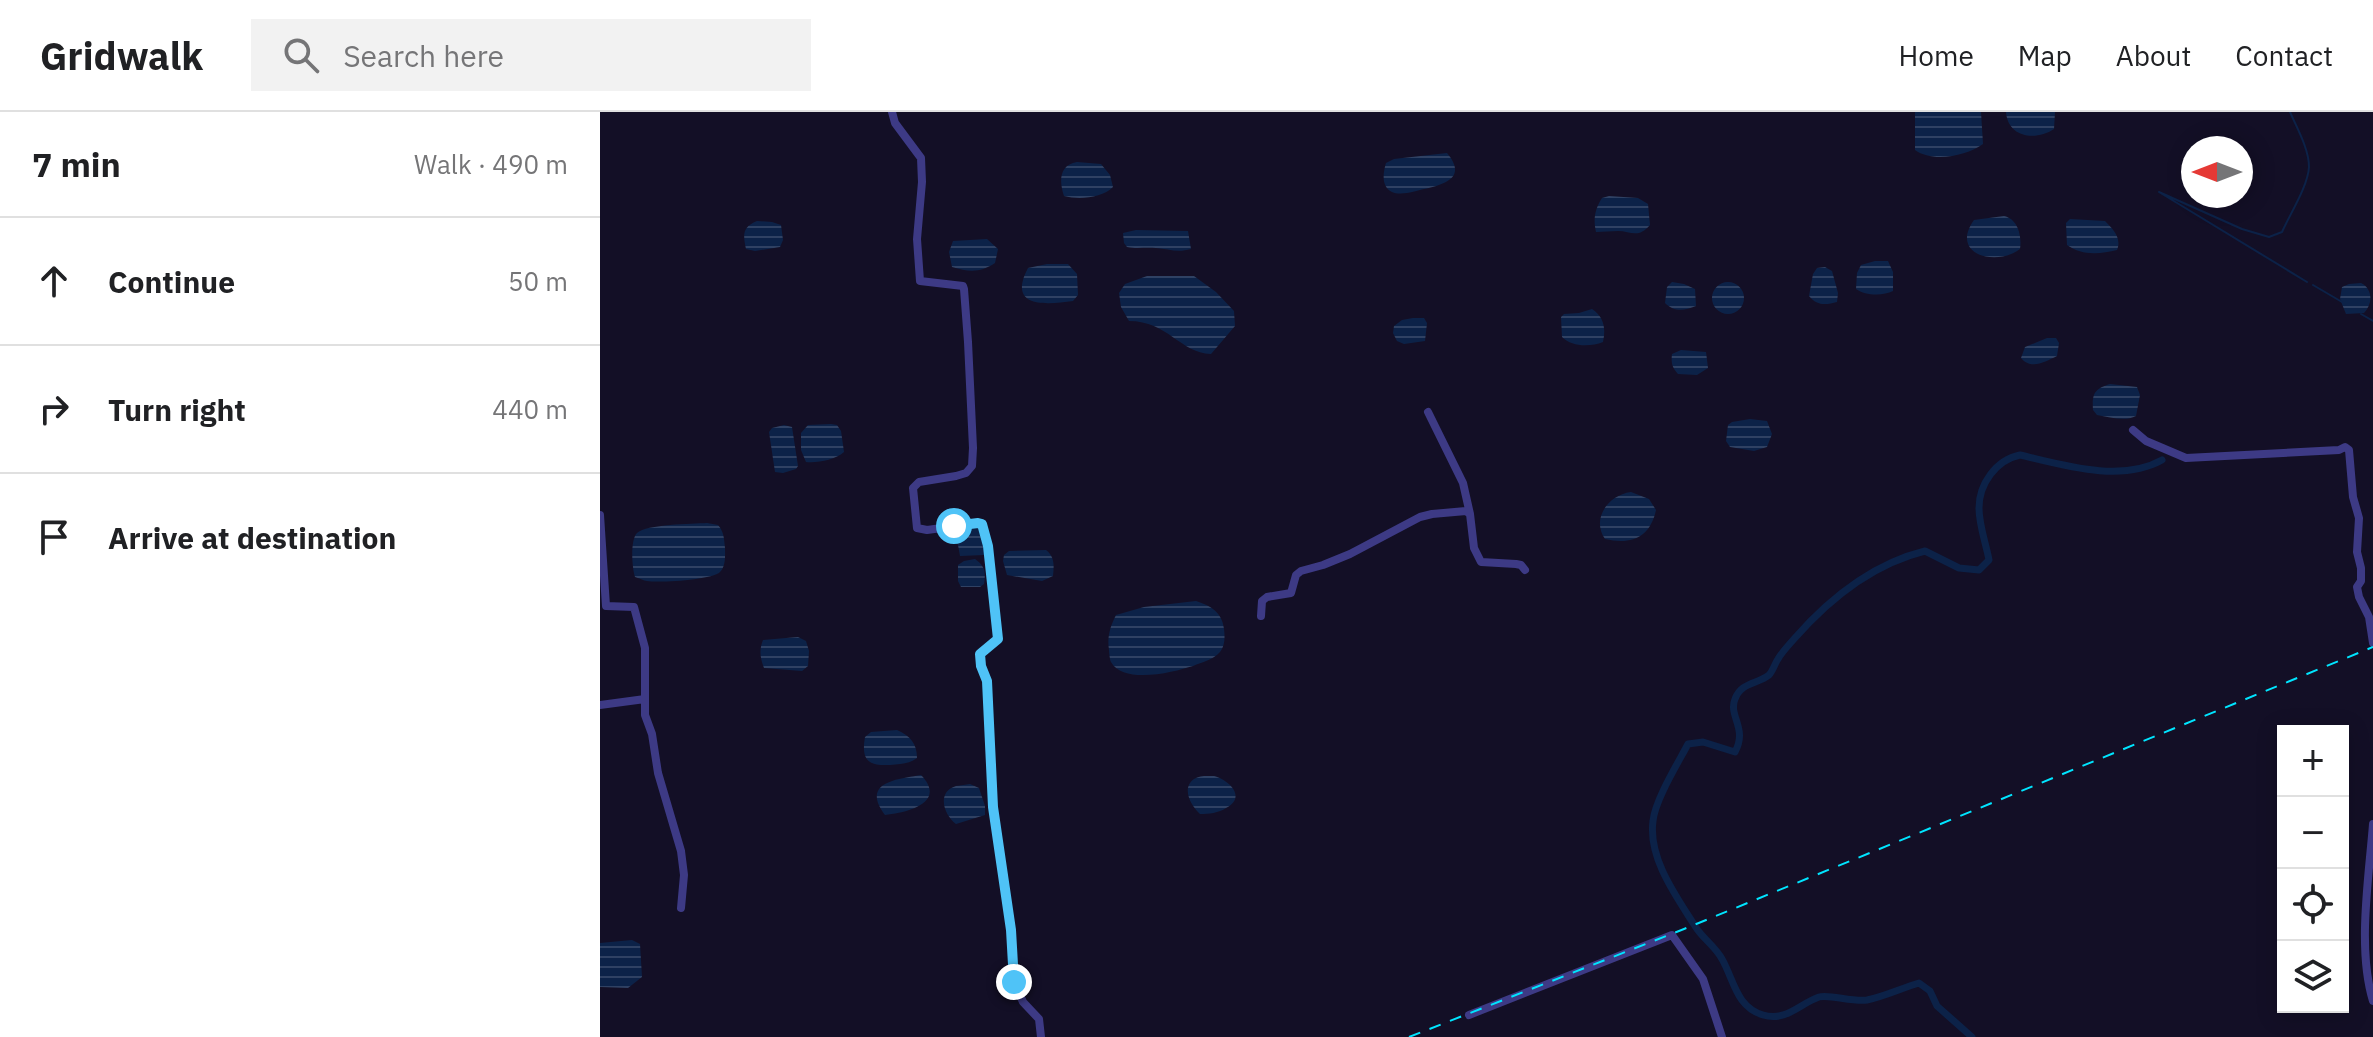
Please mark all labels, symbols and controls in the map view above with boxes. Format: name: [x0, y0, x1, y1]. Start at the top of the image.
search box: [251, 19, 811, 91]
text: Gridwalk: [40, 31, 203, 80]
icon: search: [279, 33, 323, 77]
text: Search here: [343, 36, 504, 75]
text: Home: [1898, 37, 1974, 74]
text: Map: [2018, 37, 2072, 74]
text: About: [2116, 37, 2191, 74]
text: Contact: [2235, 37, 2333, 74]
north arrow: [2181, 136, 2253, 208]
text: 7 min: [32, 142, 121, 186]
text: Walk · 490 m: [414, 147, 568, 181]
icon: ahead: [32, 259, 76, 303]
text: Continue: [108, 262, 235, 301]
text: 50 m: [508, 264, 568, 298]
icon: right: [32, 387, 76, 431]
text: Turn right: [108, 390, 246, 429]
text: 440 m: [492, 392, 568, 426]
route start: [936, 508, 972, 544]
icon: arrive: [32, 515, 76, 559]
text: Arrive at destination: [108, 518, 396, 557]
map controls: [2277, 725, 2349, 1013]
button: +: [2277, 725, 2349, 797]
button: −: [2277, 797, 2349, 869]
button: locate: [2277, 869, 2349, 941]
button: layers: [2277, 941, 2349, 1013]
route end: [996, 964, 1032, 1000]

